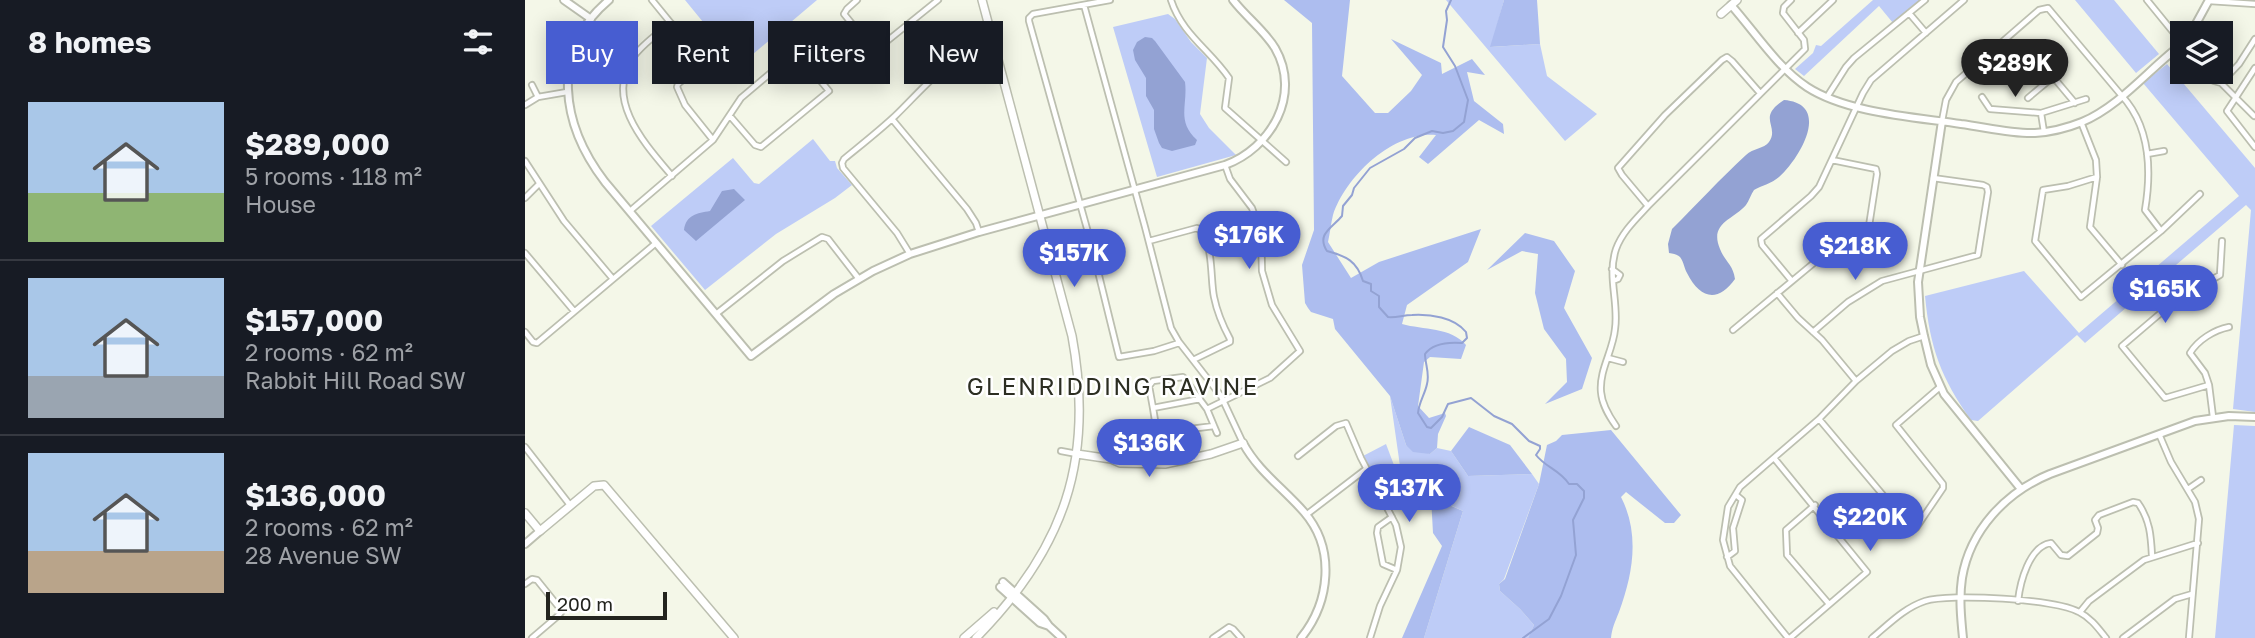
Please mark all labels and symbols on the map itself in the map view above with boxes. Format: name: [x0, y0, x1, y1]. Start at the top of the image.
pin: $289K: [1966, 40, 2064, 99]
pin: $176K: [1200, 212, 1298, 271]
pin: $218K: [1806, 222, 1904, 282]
pin: $157K: [1025, 230, 1123, 289]
pin: $165K: [2116, 266, 2214, 325]
district label: GLENRIDDING RAVINE: [967, 371, 1259, 400]
pin: $136K: [1100, 420, 1198, 479]
pin: $137K: [1360, 464, 1458, 524]
pin: $220K: [1821, 494, 1919, 553]
scale bar: [546, 589, 667, 621]

